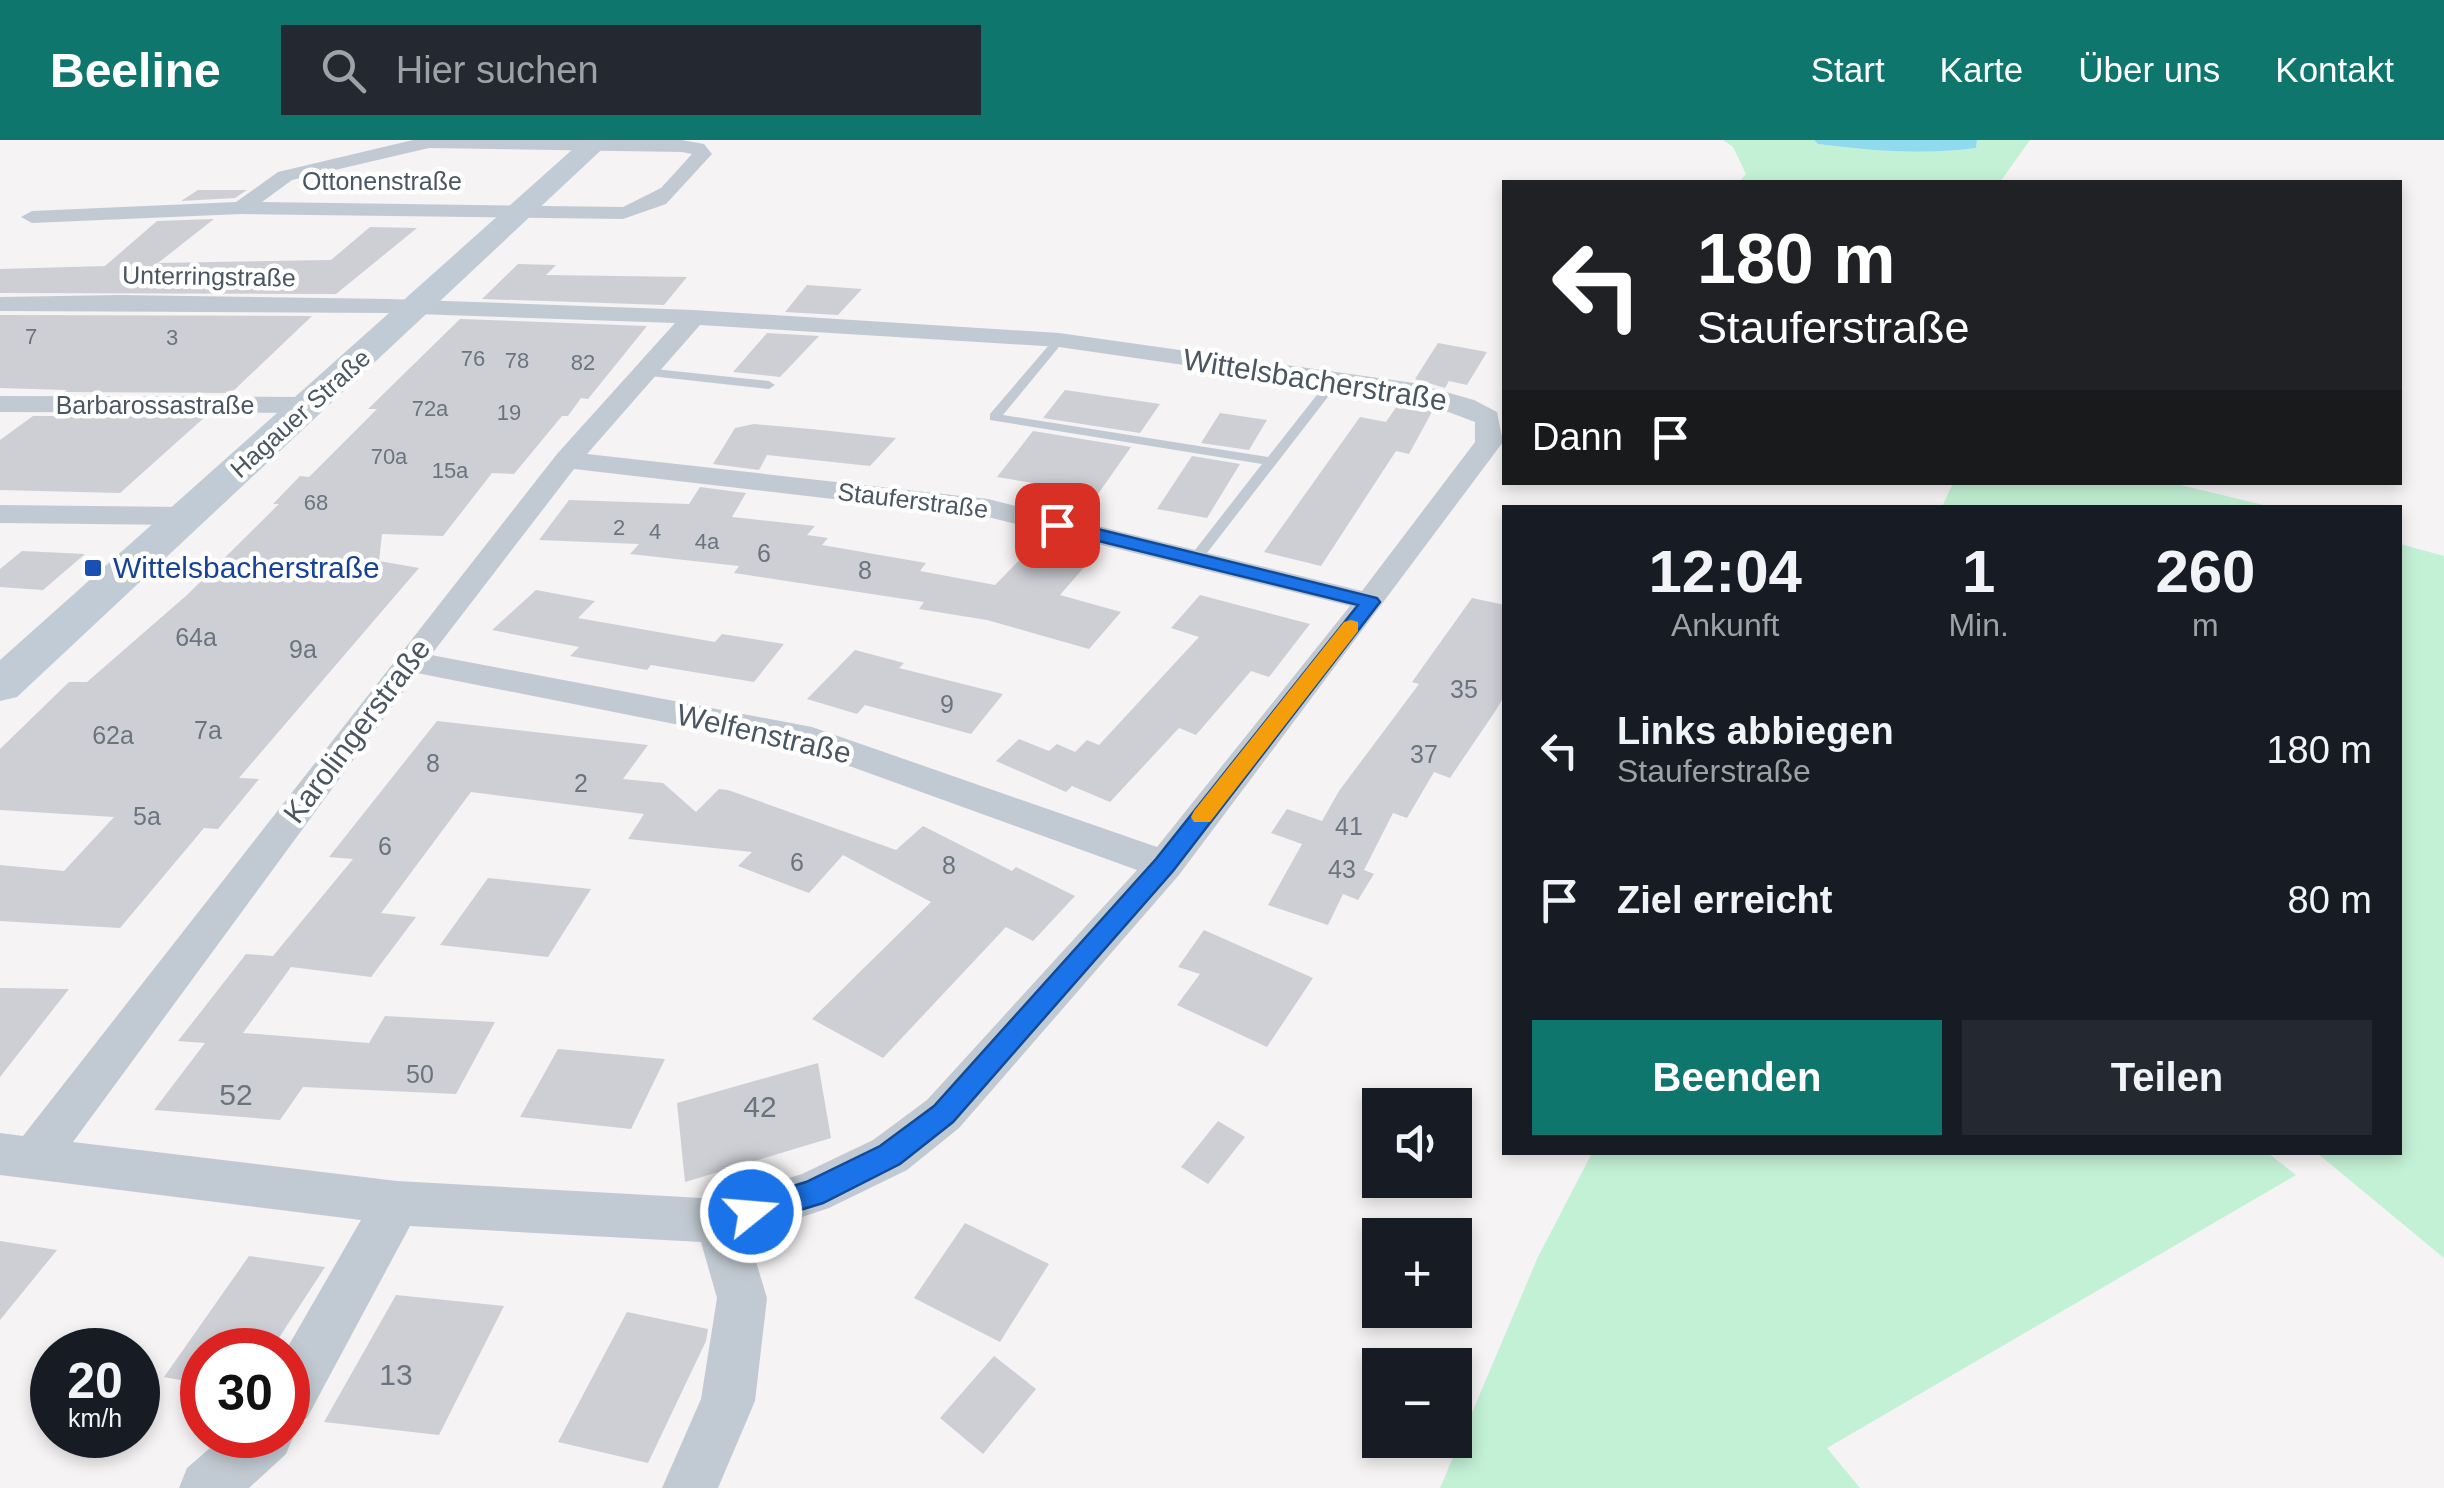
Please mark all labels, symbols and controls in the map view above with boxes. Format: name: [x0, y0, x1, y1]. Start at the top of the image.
search box: [281, 25, 981, 115]
icon: search: [316, 43, 371, 98]
text: Beeline: [50, 44, 221, 97]
text: Hier suchen: [396, 49, 599, 91]
text: Start: [1811, 50, 1885, 89]
text: Karte: [1940, 50, 2023, 89]
text: Über uns: [2078, 50, 2220, 89]
text: Kontakt: [2275, 50, 2394, 89]
street label: Ottonenstraße: [302, 167, 462, 195]
icon: left: [1532, 220, 1662, 350]
text: 180 m: [1697, 220, 1895, 298]
street label: Unterringstraße: [122, 260, 296, 292]
text: Stauferstraße: [1697, 302, 1970, 353]
house number: 7: [25, 324, 37, 349]
house number: 3: [166, 325, 178, 350]
street label: Wittelsbacherstraße: [1181, 342, 1449, 417]
street label: Hagauer Straße: [225, 343, 375, 483]
house number: 76: [461, 346, 485, 371]
house number: 78: [505, 348, 529, 373]
house number: 82: [571, 350, 595, 375]
street label: Barbarossastraße: [56, 391, 254, 419]
house number: 72a: [412, 396, 449, 421]
house number: 19: [497, 400, 521, 425]
icon: arrive: [1643, 410, 1698, 465]
text: Dann: [1532, 416, 1623, 458]
house number: 70a: [371, 444, 408, 469]
house number: 15a: [432, 458, 469, 483]
street label: Stauferstraße: [836, 477, 990, 523]
pin: [1015, 483, 1100, 568]
house number: 68: [304, 490, 328, 515]
icon: arrive: [1030, 498, 1085, 553]
house number: 2: [613, 515, 625, 540]
house number: 4: [649, 519, 661, 544]
house number: 4a: [695, 529, 720, 554]
text: 12:04: [1648, 538, 1802, 605]
text: 1: [1962, 538, 1995, 605]
text: 260: [2155, 538, 2255, 605]
house number: 6: [757, 539, 771, 567]
place label: Wittelsbacherstraße: [113, 551, 380, 584]
house number: 8: [858, 556, 872, 584]
marker: Wittelsbacherstraße: [82, 557, 104, 579]
text: Ankunft: [1671, 607, 1779, 643]
text: Min.: [1948, 607, 2009, 643]
text: m: [2192, 607, 2219, 643]
house number: 64a: [175, 623, 217, 651]
street label: Karolingerstraße: [277, 632, 437, 829]
house number: 9a: [289, 635, 317, 663]
house number: 35: [1450, 675, 1478, 703]
house number: 9: [940, 690, 954, 718]
street label: Welfenstraße: [674, 697, 854, 770]
text: Links abbiegen: [1617, 710, 1894, 752]
house number: 7a: [194, 716, 222, 744]
house number: 62a: [92, 721, 134, 749]
icon: left: [1532, 723, 1587, 778]
text: 180 m: [2266, 729, 2372, 771]
house number: 37: [1410, 740, 1438, 768]
house number: 8: [426, 749, 440, 777]
text: Stauferstraße: [1617, 753, 1811, 789]
house number: 2: [574, 769, 588, 797]
house number: 5a: [133, 802, 161, 830]
house number: 41: [1335, 812, 1363, 840]
house number: 6: [378, 832, 392, 860]
house number: 6: [790, 848, 804, 876]
house number: 8: [942, 851, 956, 879]
house number: 43: [1328, 855, 1356, 883]
icon: arrive: [1532, 873, 1587, 928]
text: Ziel erreicht: [1617, 879, 1832, 921]
text: 80 m: [2288, 879, 2372, 921]
button: Beenden: [1532, 1020, 1942, 1135]
button: Teilen: [1962, 1020, 2372, 1135]
house number: 50: [406, 1060, 434, 1088]
house number: 52: [219, 1078, 253, 1111]
map controls: [1362, 1088, 1472, 1458]
button: sound: [1362, 1088, 1472, 1198]
house number: 42: [743, 1090, 777, 1123]
position arrow: [699, 1160, 803, 1264]
button: +: [1362, 1218, 1472, 1328]
speed limit sign: 30: [180, 1328, 310, 1458]
button: −: [1362, 1348, 1472, 1458]
text: 20: [67, 1353, 123, 1409]
house number: 13: [379, 1358, 413, 1391]
text: km/h: [68, 1404, 122, 1432]

